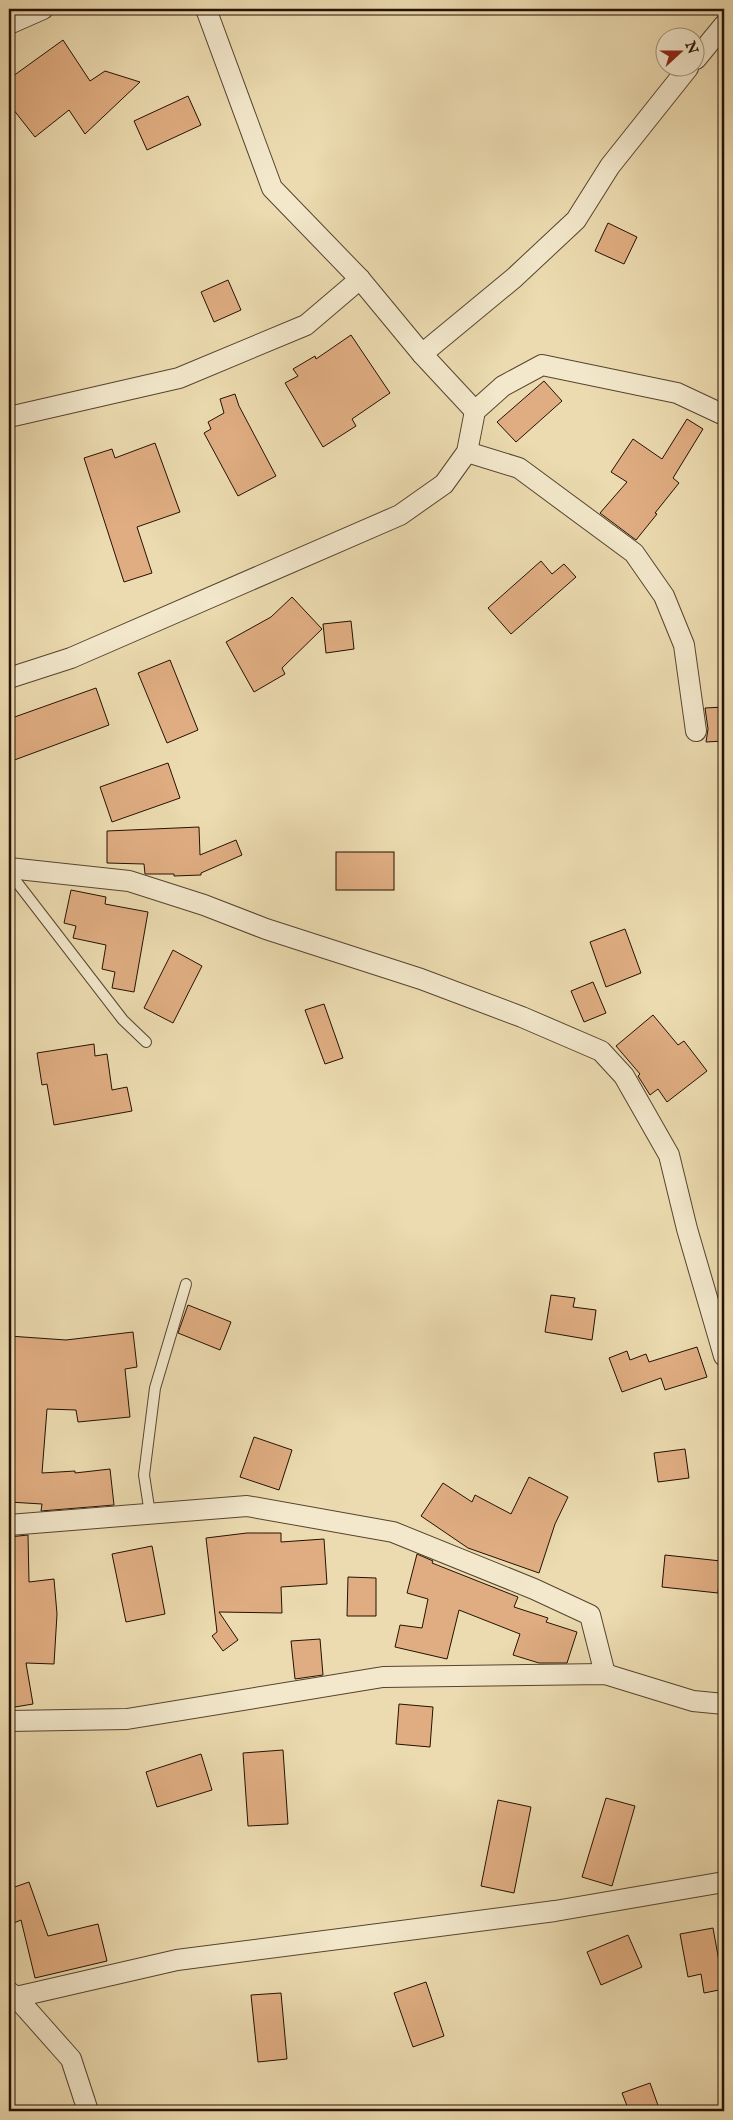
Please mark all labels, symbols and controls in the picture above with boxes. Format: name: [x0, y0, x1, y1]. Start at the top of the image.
north arrow: [656, 28, 706, 78]
text: N: [680, 38, 702, 57]

